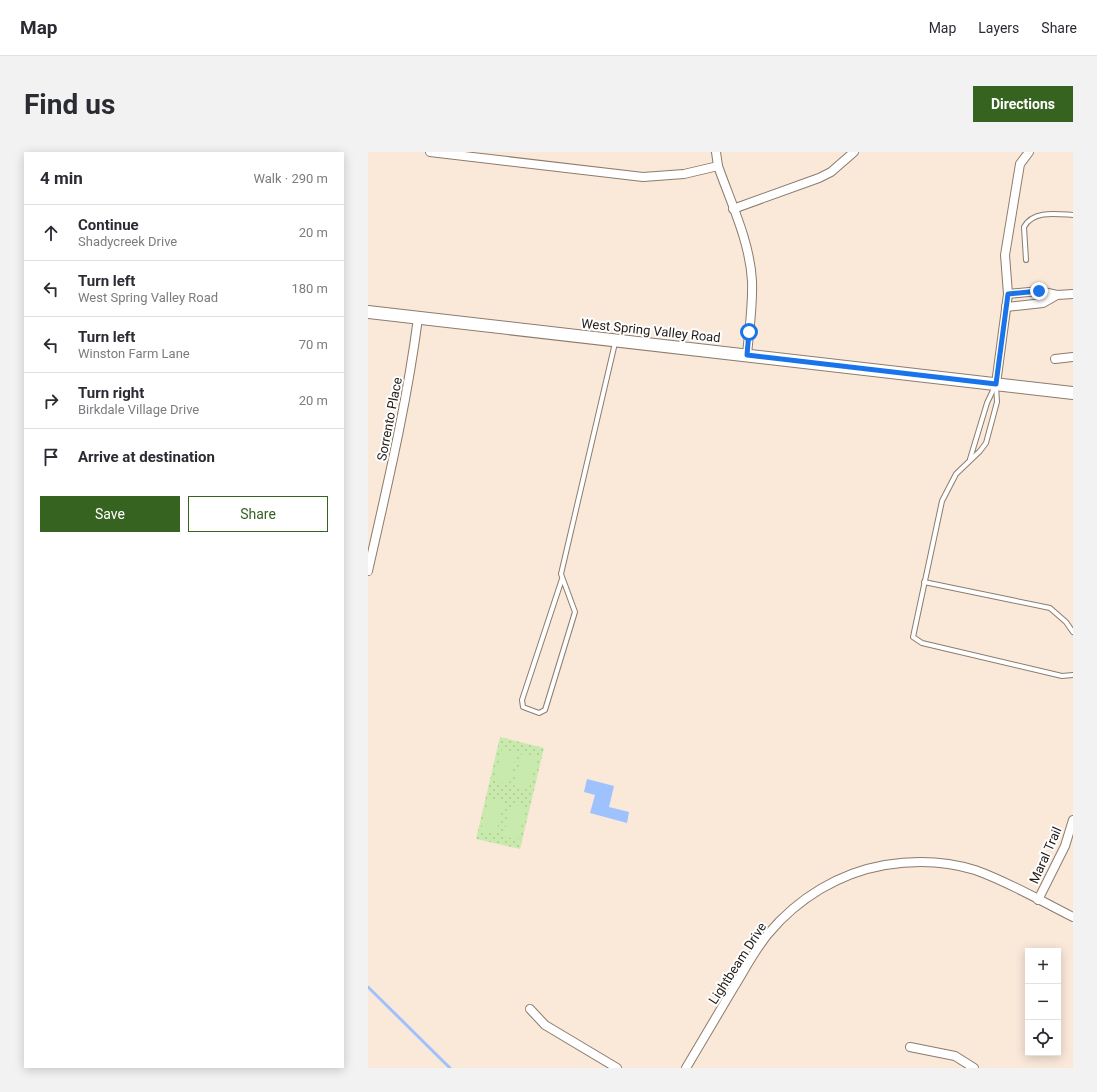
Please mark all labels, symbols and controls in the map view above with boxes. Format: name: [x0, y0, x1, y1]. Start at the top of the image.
text: Map: [20, 16, 58, 39]
text: Map: [929, 20, 956, 36]
text: Layers: [978, 20, 1019, 36]
text: Share: [1041, 20, 1077, 36]
button: Directions: [973, 86, 1073, 122]
text: Find us: [24, 88, 115, 121]
text: 4 min: [40, 168, 83, 188]
text: Walk · 290 m: [253, 171, 328, 186]
text: Continue: [78, 216, 139, 234]
icon: ahead: [40, 222, 62, 244]
text: 20 m: [299, 225, 328, 240]
text: Shadycreek Drive: [78, 234, 177, 249]
text: Turn left: [78, 272, 135, 290]
icon: left: [40, 278, 62, 300]
text: 180 m: [291, 281, 328, 296]
route end: [1030, 282, 1048, 300]
text: West Spring Valley Road: [78, 290, 218, 305]
street label: West Spring Valley Road: [580, 316, 721, 345]
route start: [740, 323, 758, 341]
text: Turn left: [78, 328, 135, 346]
icon: left: [40, 334, 62, 356]
text: 70 m: [299, 337, 328, 352]
text: Winston Farm Lane: [78, 346, 190, 361]
street label: Sorrento Place: [374, 376, 405, 462]
text: Turn right: [78, 384, 144, 402]
icon: right: [40, 390, 62, 412]
text: 20 m: [299, 393, 328, 408]
text: Birkdale Village Drive: [78, 402, 199, 417]
icon: arrive: [40, 446, 62, 468]
text: Arrive at destination: [78, 448, 215, 466]
button: Save: [40, 496, 180, 532]
button: Share: [188, 496, 328, 532]
street label: Maral Trail: [1026, 824, 1065, 886]
street label: Lightbeam Drive: [706, 920, 769, 1007]
map controls: [1025, 948, 1061, 1056]
button: +: [1025, 948, 1061, 984]
button: −: [1025, 984, 1061, 1020]
button: locate: [1025, 1020, 1061, 1056]

